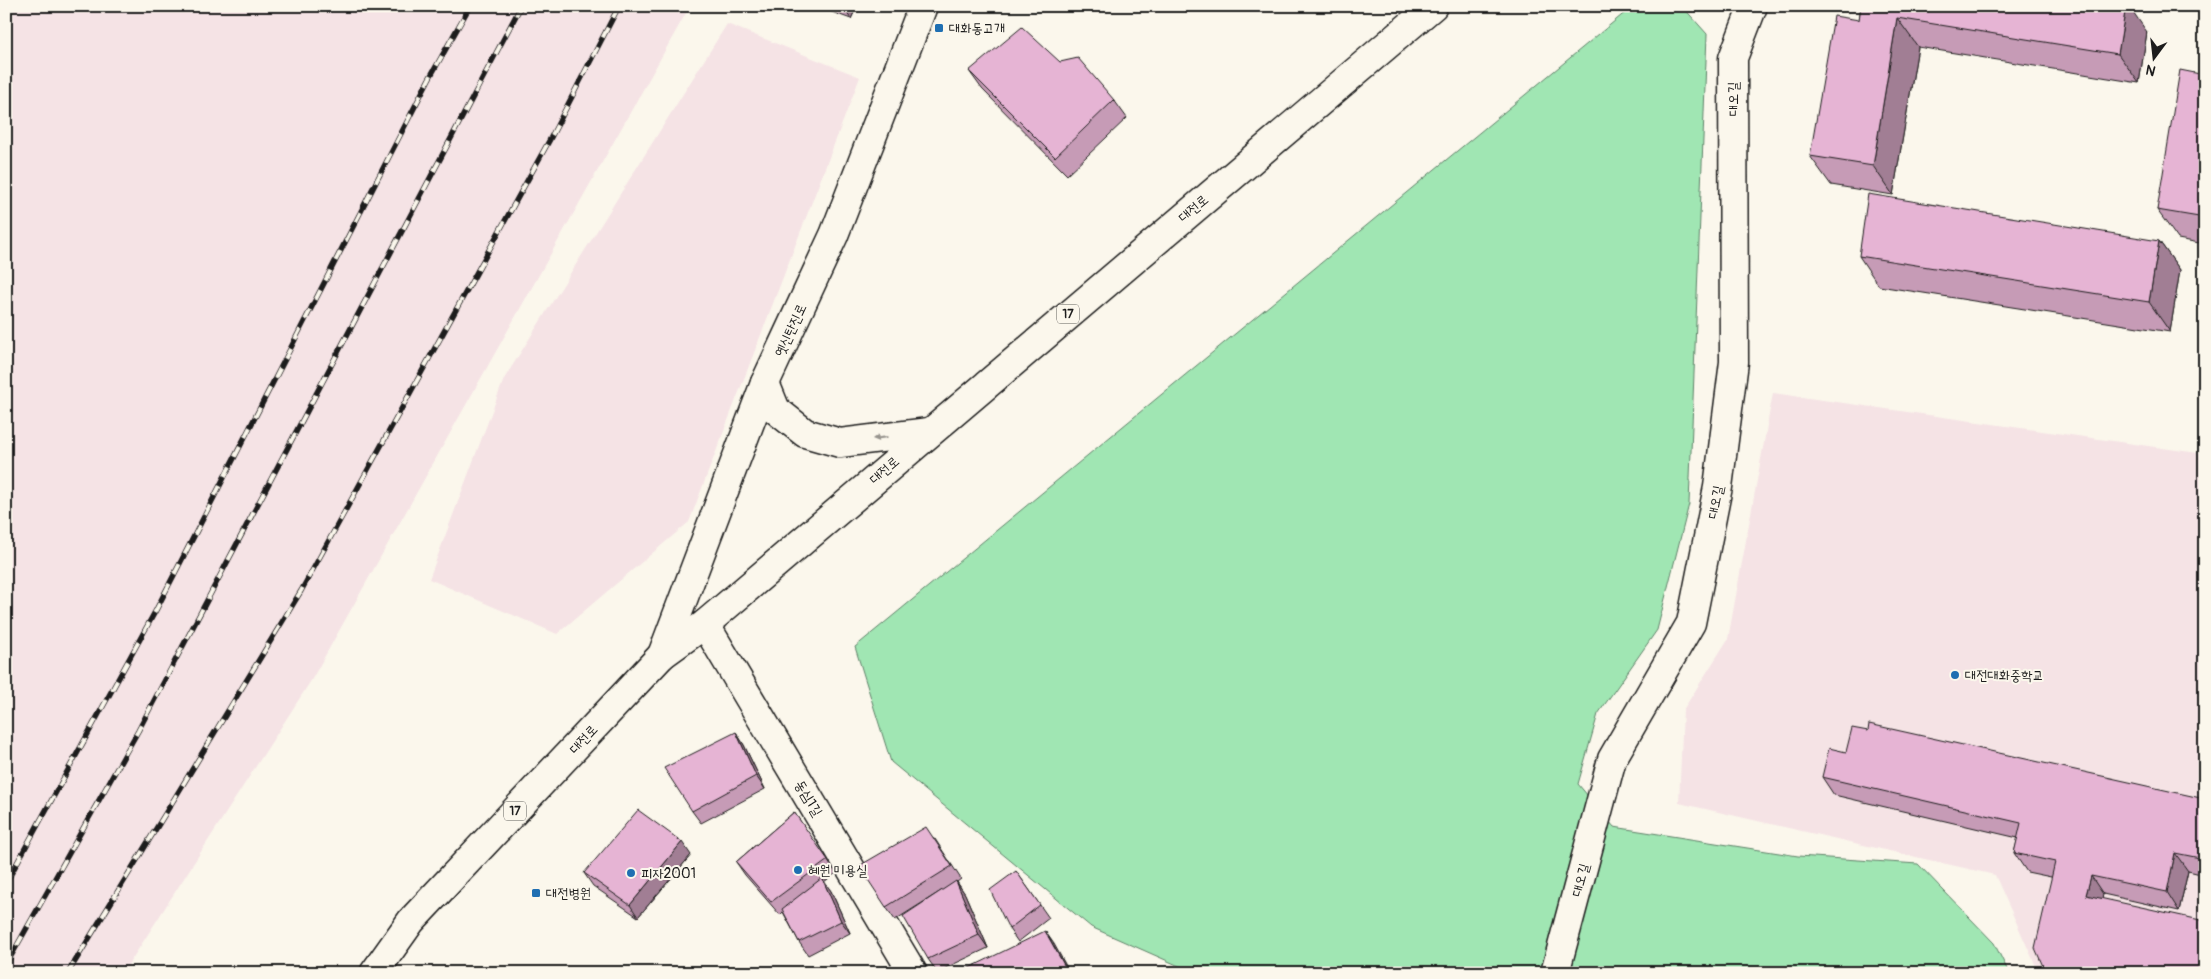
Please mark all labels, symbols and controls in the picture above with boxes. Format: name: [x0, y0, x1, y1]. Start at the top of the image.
place label: 대화동고개: [949, 20, 1005, 37]
marker: 대화동고개: [933, 22, 945, 34]
north arrow: [2128, 32, 2178, 82]
text: N: [2144, 61, 2158, 80]
street label: 대오길: [1725, 81, 1742, 116]
street label: 대전로: [1175, 191, 1212, 226]
street label: 옛신탄진로: [771, 301, 810, 359]
road number: 17: [1057, 304, 1079, 324]
one-way arrow: [872, 434, 888, 442]
street label: 대전로: [866, 453, 903, 488]
street label: 대오길: [1704, 483, 1727, 520]
place label: 대전대화중학교: [1965, 667, 2044, 684]
marker: 대전대화중학교: [1949, 669, 1961, 681]
street label: 대전로: [566, 721, 601, 757]
street label: 동심1길: [791, 777, 826, 820]
road number: 17: [504, 801, 526, 820]
street label: 대오길: [1568, 861, 1593, 899]
place label: 혜원 미용실: [808, 862, 867, 879]
marker: 혜원 미용실: [792, 864, 804, 876]
place label: 피자2001: [641, 865, 696, 882]
marker: 피자2001: [625, 867, 637, 879]
place label: 대전병원: [546, 885, 591, 902]
marker: 대전병원: [530, 887, 542, 899]

